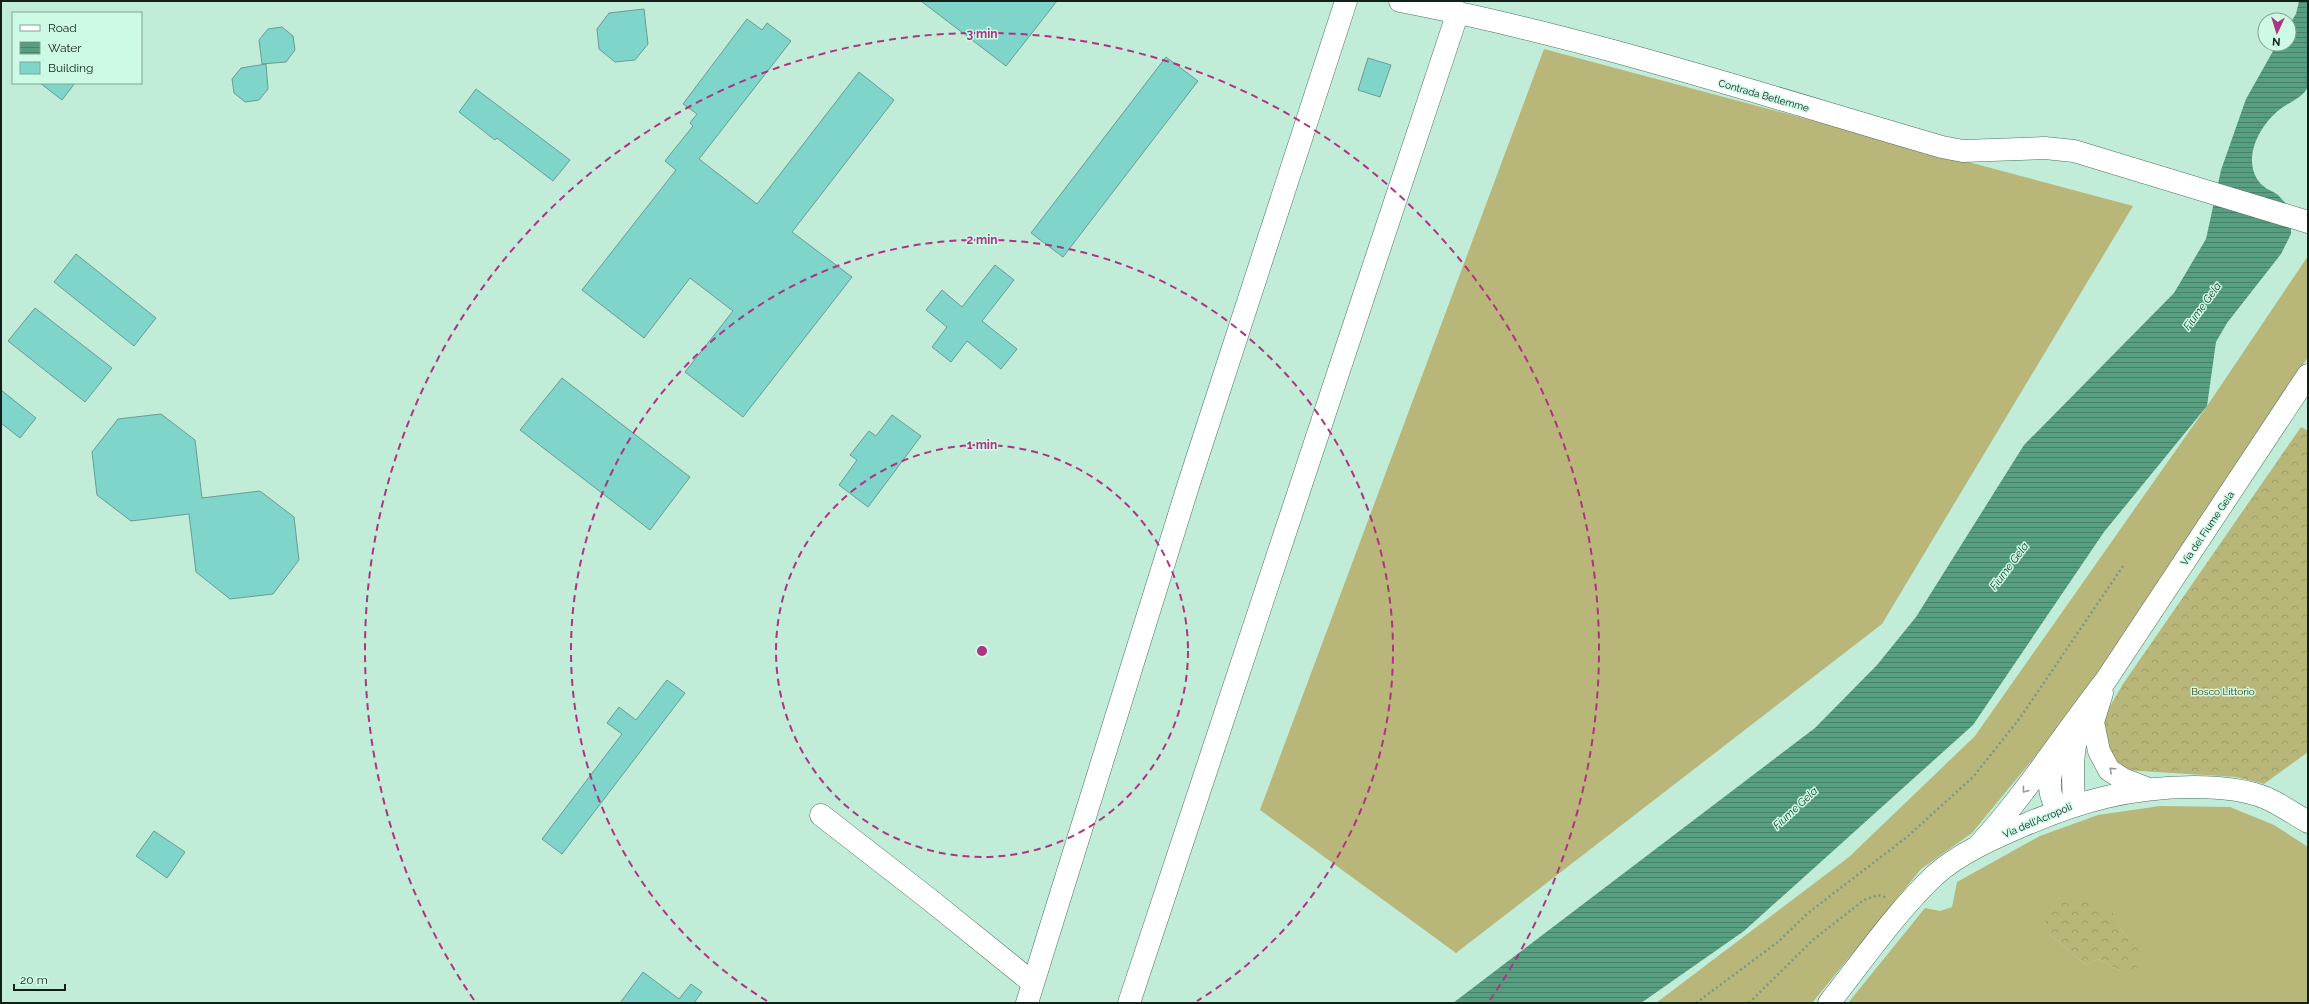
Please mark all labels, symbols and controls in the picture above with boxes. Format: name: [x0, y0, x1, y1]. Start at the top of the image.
legend: [12, 12, 142, 84]
north arrow: [2257, 12, 2297, 52]
text: Road: [48, 21, 77, 35]
text: 3 min: [966, 27, 998, 41]
text: N: [2272, 35, 2281, 48]
text: Water: [48, 41, 82, 55]
text: Building: [48, 61, 94, 75]
street label: Contrada Betlemme: [1717, 77, 1811, 114]
text: 2 min: [966, 233, 998, 247]
water label: Fiume Gela: [2181, 279, 2224, 333]
text: 1 min: [967, 438, 997, 452]
street label: Via del Fiume Gela: [2179, 489, 2236, 567]
water label: Fiume Gela: [1987, 540, 2032, 593]
centre of rings: [975, 644, 989, 658]
park label: Bosco Littorio: [2191, 686, 2255, 697]
one-way arrow: [2109, 768, 2117, 775]
water label: Fiume Gela: [1770, 784, 1821, 832]
one-way arrow: [2022, 786, 2029, 793]
street label: Via dell'Acropoli: [2001, 801, 2073, 840]
scale bar: [14, 966, 65, 992]
text: 20 m: [20, 973, 48, 987]

